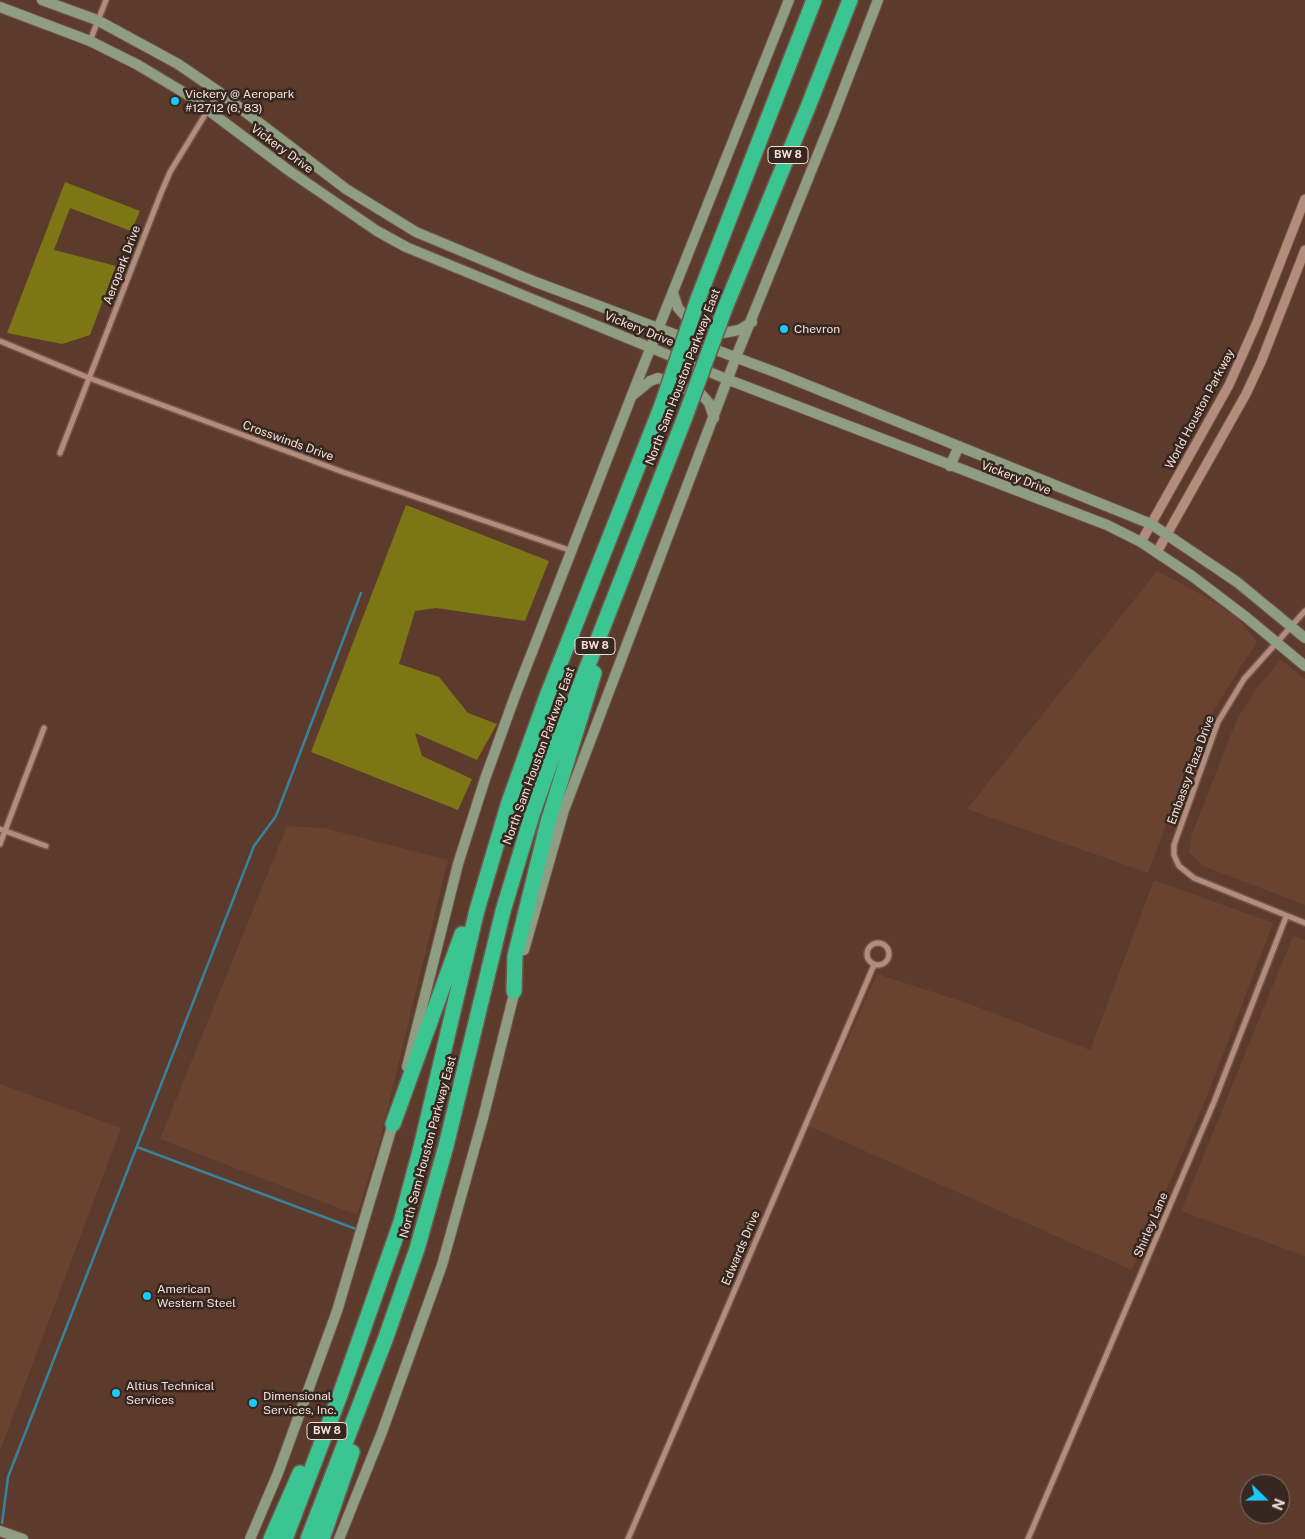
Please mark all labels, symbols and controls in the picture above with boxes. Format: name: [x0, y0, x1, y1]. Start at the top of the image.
place label: Vickery @ Aeropark #12712 (6, 83): [185, 87, 294, 115]
marker: Vickery @ Aeropark #12712 (6, 83): [169, 95, 181, 107]
street label: Vickery Drive: [248, 122, 316, 176]
road number: BW 8: [768, 146, 808, 164]
street label: Aeropark Drive: [100, 224, 144, 306]
street label: North Sam Houston Parkway East: [643, 287, 723, 467]
street label: Vickery Drive: [602, 309, 676, 349]
place label: Chevron: [794, 322, 840, 336]
marker: Chevron: [778, 323, 790, 335]
street label: World Houston Parkway: [1162, 347, 1238, 471]
street label: Crosswinds Drive: [240, 418, 336, 464]
street label: Vickery Drive: [979, 458, 1053, 498]
road number: BW 8: [575, 637, 615, 654]
street label: North Sam Houston Parkway East: [500, 665, 578, 847]
street label: Embassy Plaza Drive: [1165, 714, 1217, 826]
street label: North Sam Houston Parkway East: [397, 1054, 459, 1240]
street label: Shirley Lane: [1131, 1190, 1171, 1260]
street label: Edwards Drive: [719, 1208, 763, 1288]
place label: American Western Steel: [157, 1282, 236, 1310]
marker: American Western Steel: [141, 1290, 153, 1302]
place label: Altius Technical Services: [126, 1379, 214, 1407]
marker: Altius Technical Services: [110, 1387, 122, 1399]
place label: Dimensional Services, Inc.: [263, 1389, 336, 1417]
marker: Dimensional Services, Inc.: [247, 1397, 259, 1409]
road number: BW 8: [307, 1422, 347, 1440]
north arrow: [1240, 1474, 1290, 1524]
text: N: [1269, 1496, 1287, 1512]

